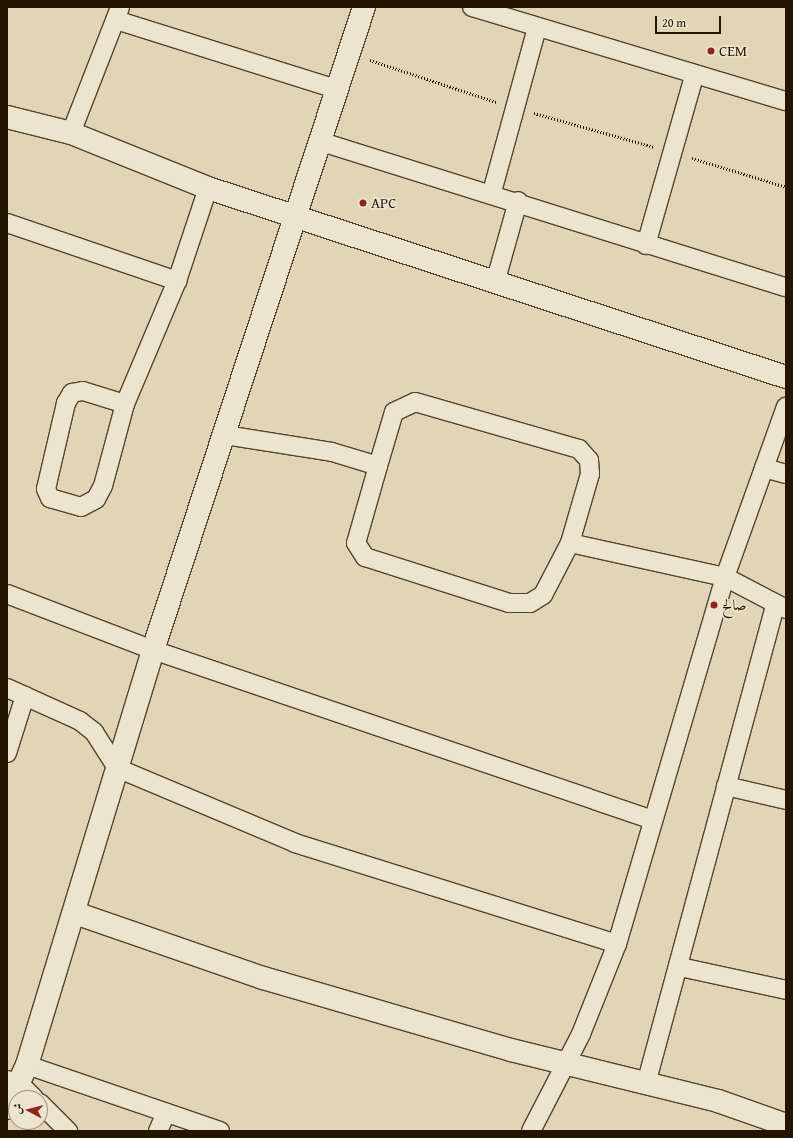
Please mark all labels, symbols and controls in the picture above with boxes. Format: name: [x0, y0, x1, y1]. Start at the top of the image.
scale bar: [657, 8, 723, 34]
text: 20 m: [662, 14, 686, 31]
place label: CEM: [719, 42, 747, 60]
marker: CEM: [706, 46, 716, 56]
place label: APC: [371, 194, 396, 212]
marker: APC: [358, 198, 368, 208]
place label: صالح: [722, 596, 746, 614]
marker: صالح: [709, 600, 719, 610]
north arrow: [8, 1090, 48, 1130]
text: ش: [8, 1102, 26, 1115]

